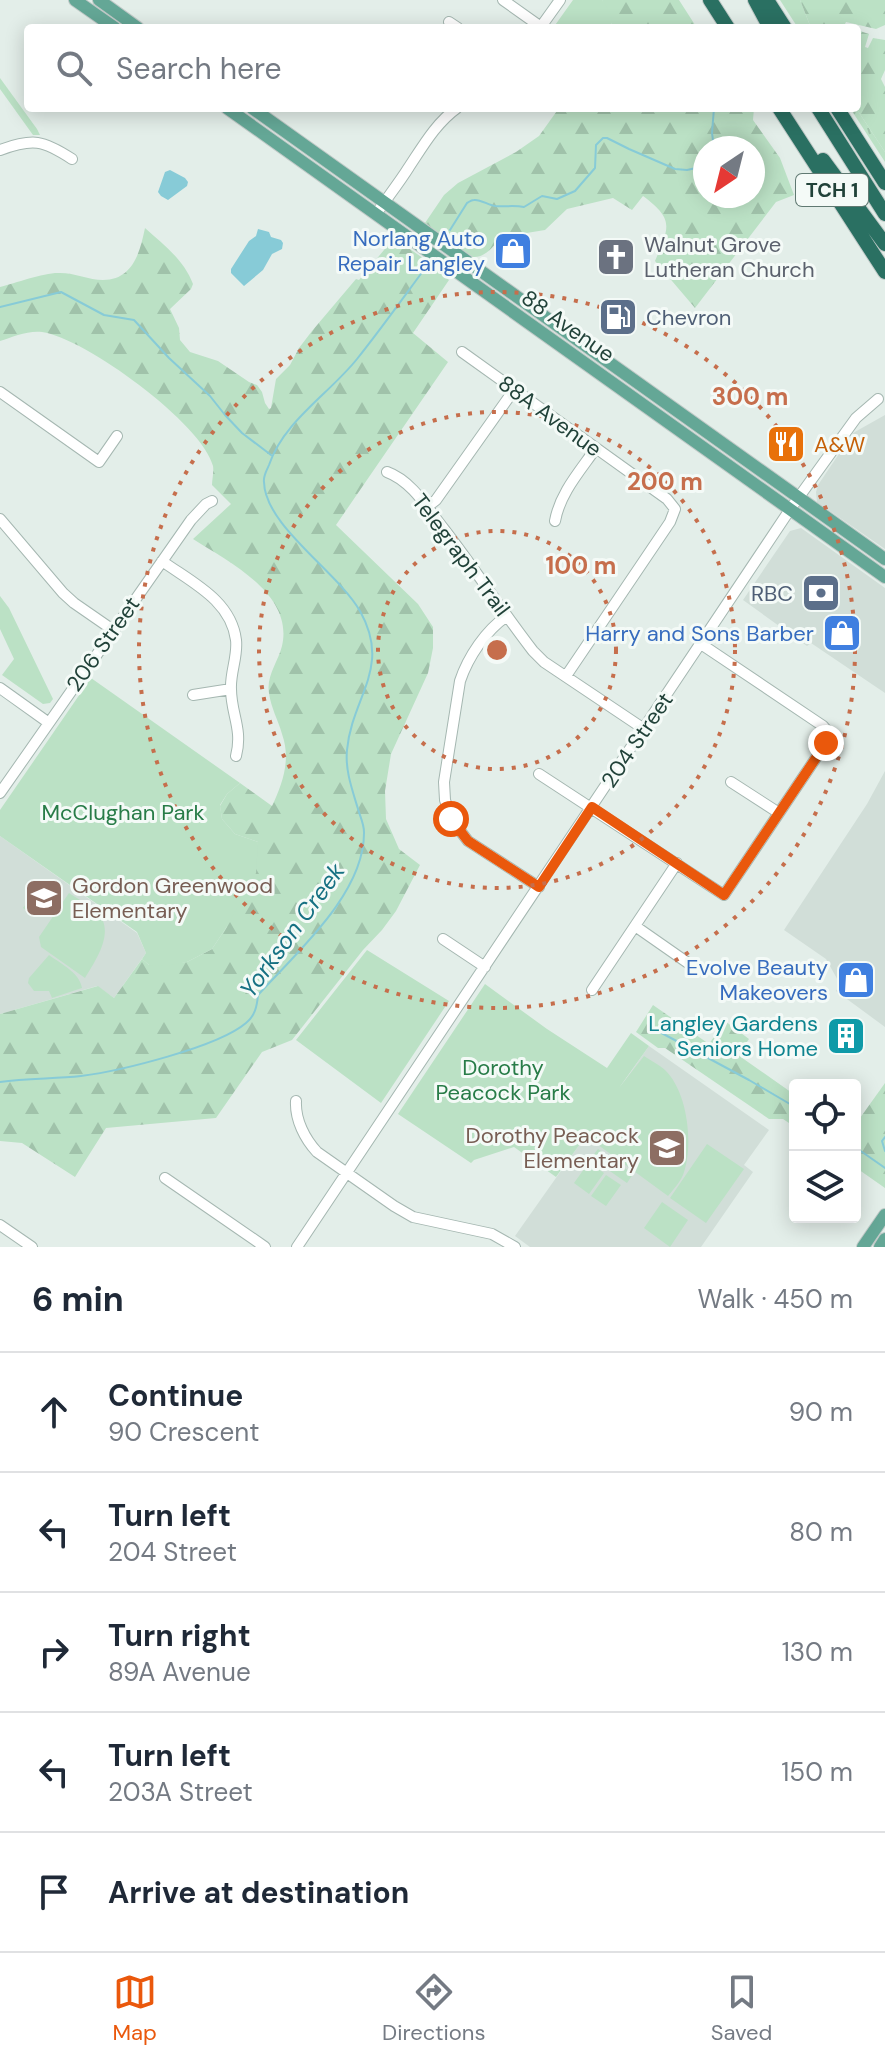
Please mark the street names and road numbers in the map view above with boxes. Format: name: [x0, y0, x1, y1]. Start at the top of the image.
road number: TCH 1: [796, 174, 868, 206]
street label: 88 Avenue: [516, 283, 620, 369]
street label: 88A Avenue: [492, 369, 608, 463]
street label: Telegraph Trail: [405, 488, 517, 622]
street label: 206 Street: [60, 591, 146, 697]
street label: 204 Street: [594, 687, 680, 793]

